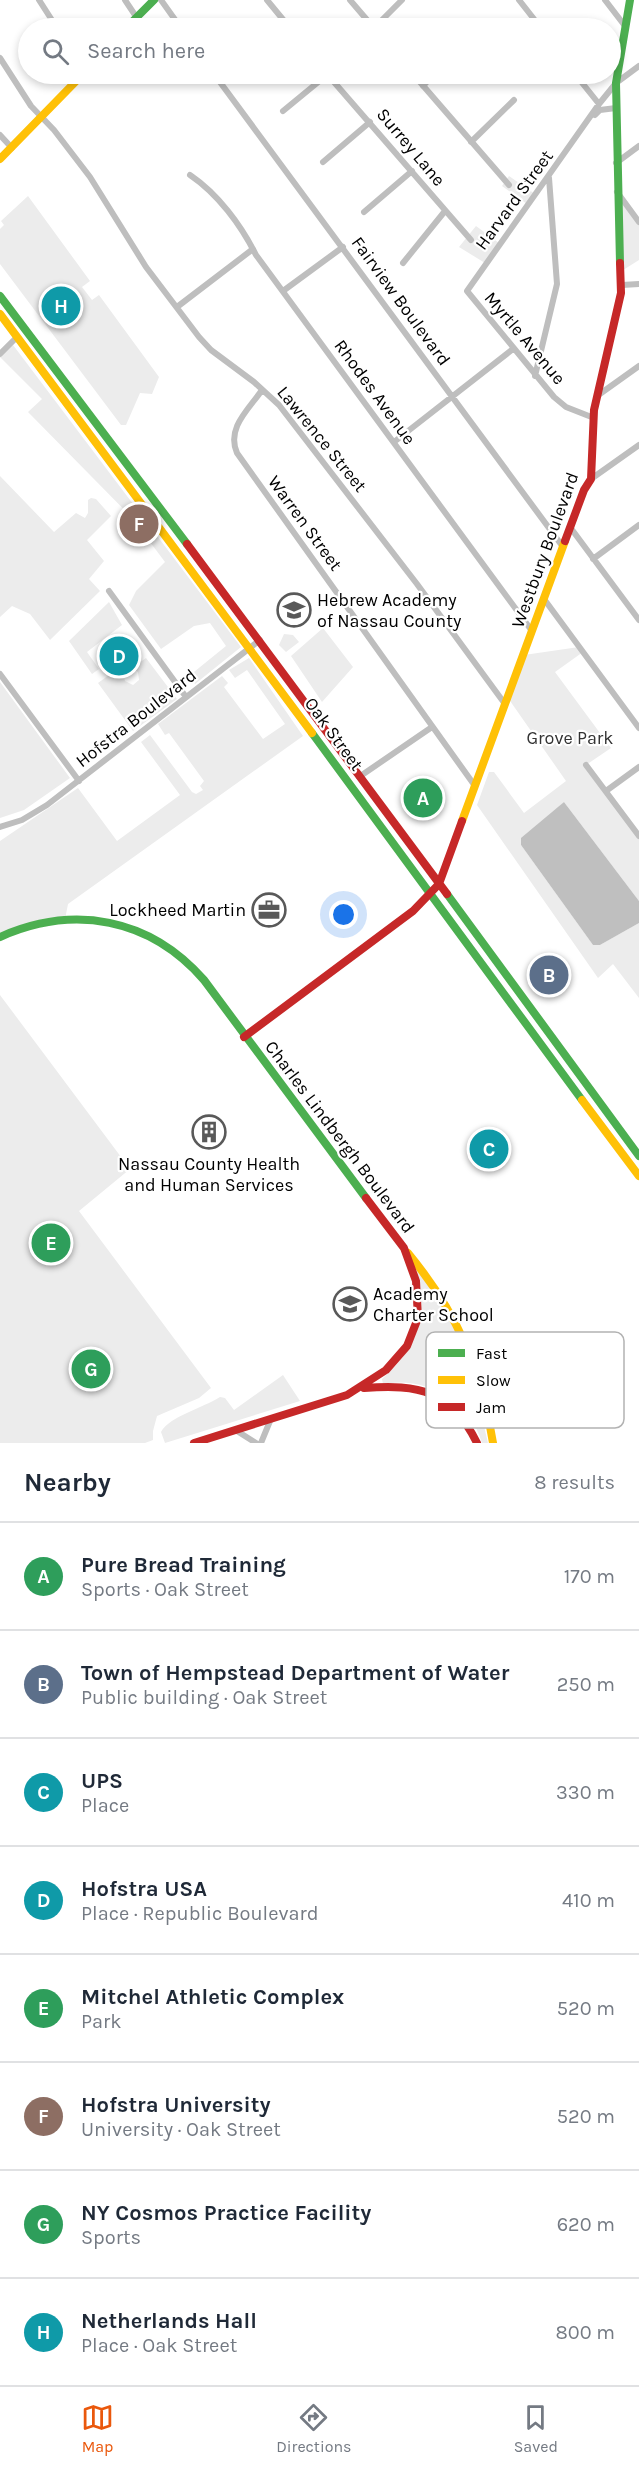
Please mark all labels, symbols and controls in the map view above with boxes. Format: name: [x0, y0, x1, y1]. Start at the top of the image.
search box: [18, 18, 621, 84]
icon: search: [39, 35, 72, 68]
text: Search here: [87, 38, 205, 64]
street label: Surrey Lane: [372, 103, 450, 191]
street label: Harvard Street: [470, 146, 558, 254]
street label: Fairview Boulevard: [347, 232, 455, 370]
pin: H: [42, 284, 80, 328]
street label: Myrtle Avenue: [480, 287, 570, 389]
street label: Rhodes Avenue: [329, 335, 421, 449]
street label: Lawrence Street: [272, 381, 372, 497]
street label: Westbury Boulevard: [507, 469, 583, 631]
street label: Warren Street: [263, 471, 347, 575]
pin: F: [120, 502, 158, 546]
place label: Hebrew Academy of Nassau County: [317, 589, 462, 632]
school or university icon: Hebrew Academy of Nassau County: [276, 592, 312, 628]
pin: D: [100, 634, 138, 678]
street label: Hofstra Boulevard: [71, 664, 201, 772]
street label: Oak Street: [300, 693, 368, 775]
park label: Grove Park: [526, 727, 614, 749]
pin: A: [404, 776, 442, 820]
office icon: Lockheed Martin: [251, 892, 287, 928]
place label: Lockheed Martin: [109, 899, 246, 921]
your location: [329, 900, 358, 929]
pin: B: [530, 952, 568, 998]
street label: Charles Lindbergh Boulevard: [260, 1036, 420, 1238]
building icon: Nassau County Health and Human Services: [191, 1114, 227, 1150]
pin: C: [470, 1126, 508, 1172]
place label: Nassau County Health and Human Services: [118, 1153, 300, 1196]
pin: E: [32, 1220, 70, 1266]
place label: Academy Charter School: [373, 1283, 494, 1326]
school or university icon: Academy Charter School: [332, 1286, 368, 1322]
legend: [426, 1332, 624, 1428]
text: Fast: [476, 1344, 507, 1363]
pin: G: [72, 1346, 110, 1392]
text: Slow: [476, 1371, 511, 1390]
text: Jam: [476, 1398, 506, 1417]
text: Nearby: [24, 1467, 111, 1498]
text: 8 results: [534, 1471, 615, 1494]
text: Pure Bread Training: [81, 1552, 286, 1578]
text: A: [37, 1565, 50, 1588]
text: 170 m: [564, 1565, 615, 1588]
text: Sports · Oak Street: [81, 1578, 249, 1601]
text: Town of Hempstead Department of Water: [81, 1660, 509, 1686]
text: B: [37, 1673, 50, 1696]
text: 250 m: [557, 1673, 615, 1696]
text: Public building · Oak Street: [81, 1686, 327, 1709]
text: UPS: [81, 1768, 123, 1794]
text: C: [37, 1781, 50, 1804]
text: 330 m: [556, 1781, 615, 1804]
text: Place: [81, 1794, 129, 1817]
text: Hofstra USA: [81, 1876, 207, 1902]
text: D: [37, 1889, 50, 1912]
text: 410 m: [562, 1889, 615, 1912]
text: Place · Republic Boulevard: [81, 1902, 319, 1925]
text: Mitchel Athletic Complex: [81, 1984, 344, 2010]
text: E: [38, 1997, 49, 2020]
text: 520 m: [557, 1997, 615, 2020]
text: Park: [81, 2010, 122, 2033]
text: Hofstra University: [81, 2092, 271, 2118]
text: F: [38, 2105, 49, 2128]
text: 520 m: [557, 2105, 615, 2128]
text: University · Oak Street: [81, 2118, 281, 2141]
text: NY Cosmos Practice Facility: [81, 2200, 371, 2226]
text: G: [37, 2213, 50, 2236]
text: 620 m: [557, 2213, 615, 2236]
text: Sports: [81, 2226, 141, 2249]
text: Netherlands Hall: [81, 2308, 257, 2334]
text: H: [36, 2321, 51, 2344]
text: 800 m: [556, 2321, 615, 2344]
text: Place · Oak Street: [81, 2334, 237, 2357]
tab: Map: [81, 2401, 114, 2456]
tab: Directions: [276, 2401, 351, 2456]
tab: Saved: [514, 2401, 558, 2456]

